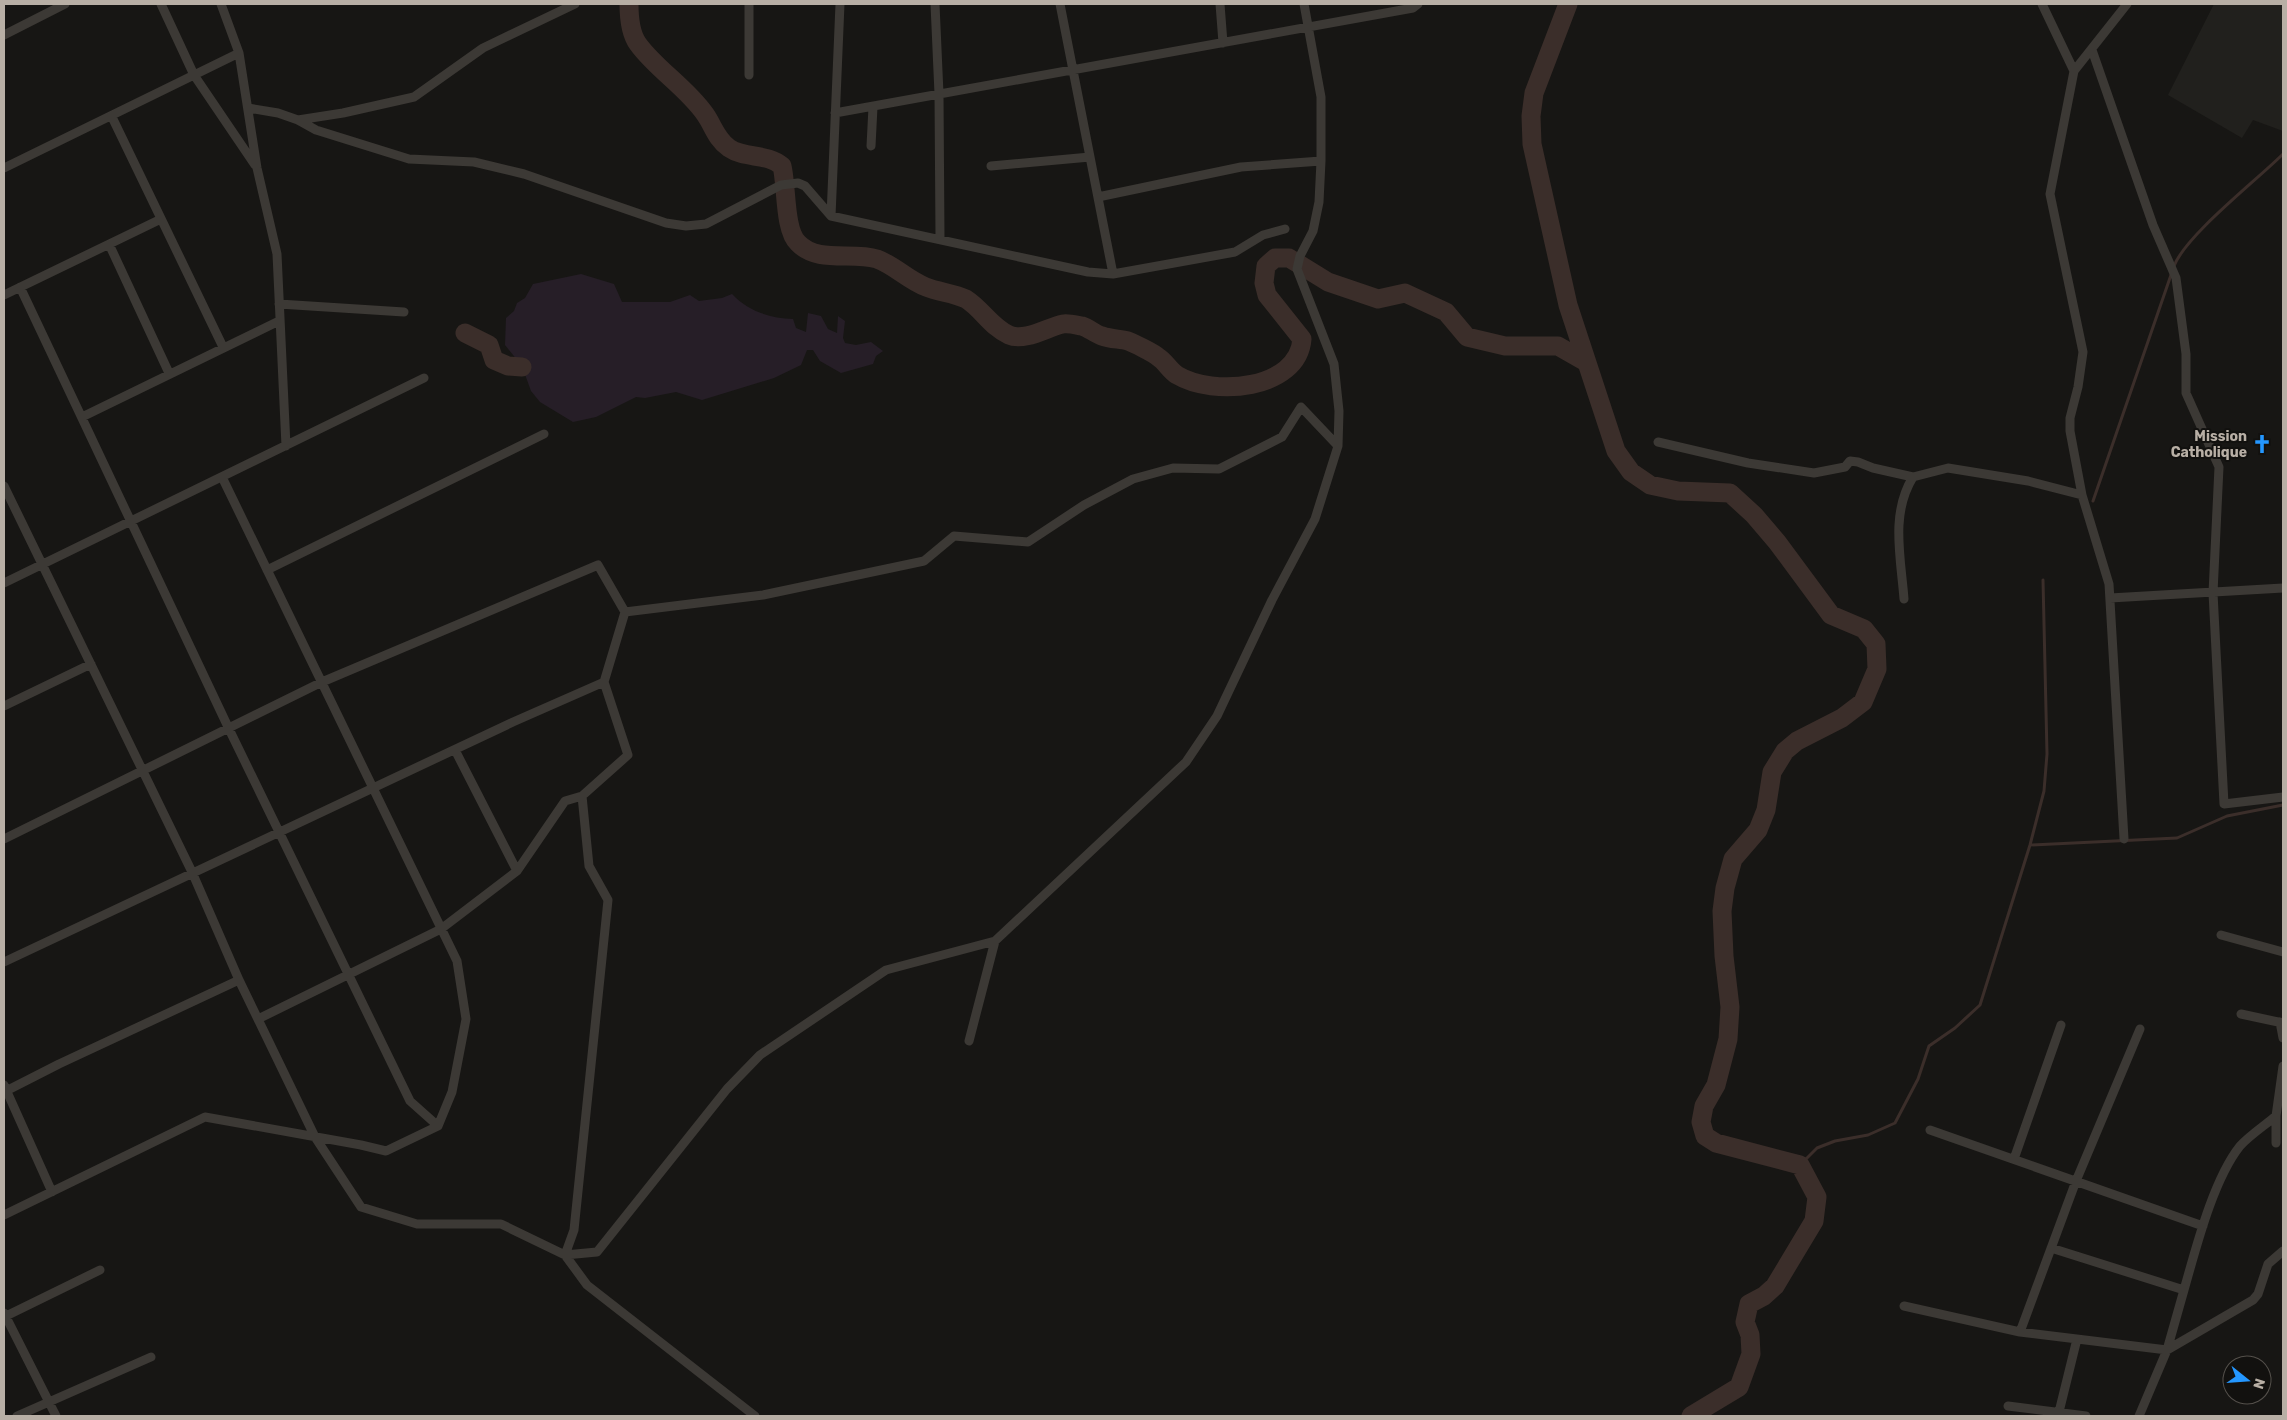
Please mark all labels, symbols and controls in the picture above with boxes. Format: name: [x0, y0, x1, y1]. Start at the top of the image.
place label: Mission Catholique: [2171, 428, 2247, 461]
church icon: Mission Catholique: [2251, 433, 2273, 455]
north arrow: [2222, 1355, 2272, 1405]
text: N: [2249, 1376, 2269, 1391]

